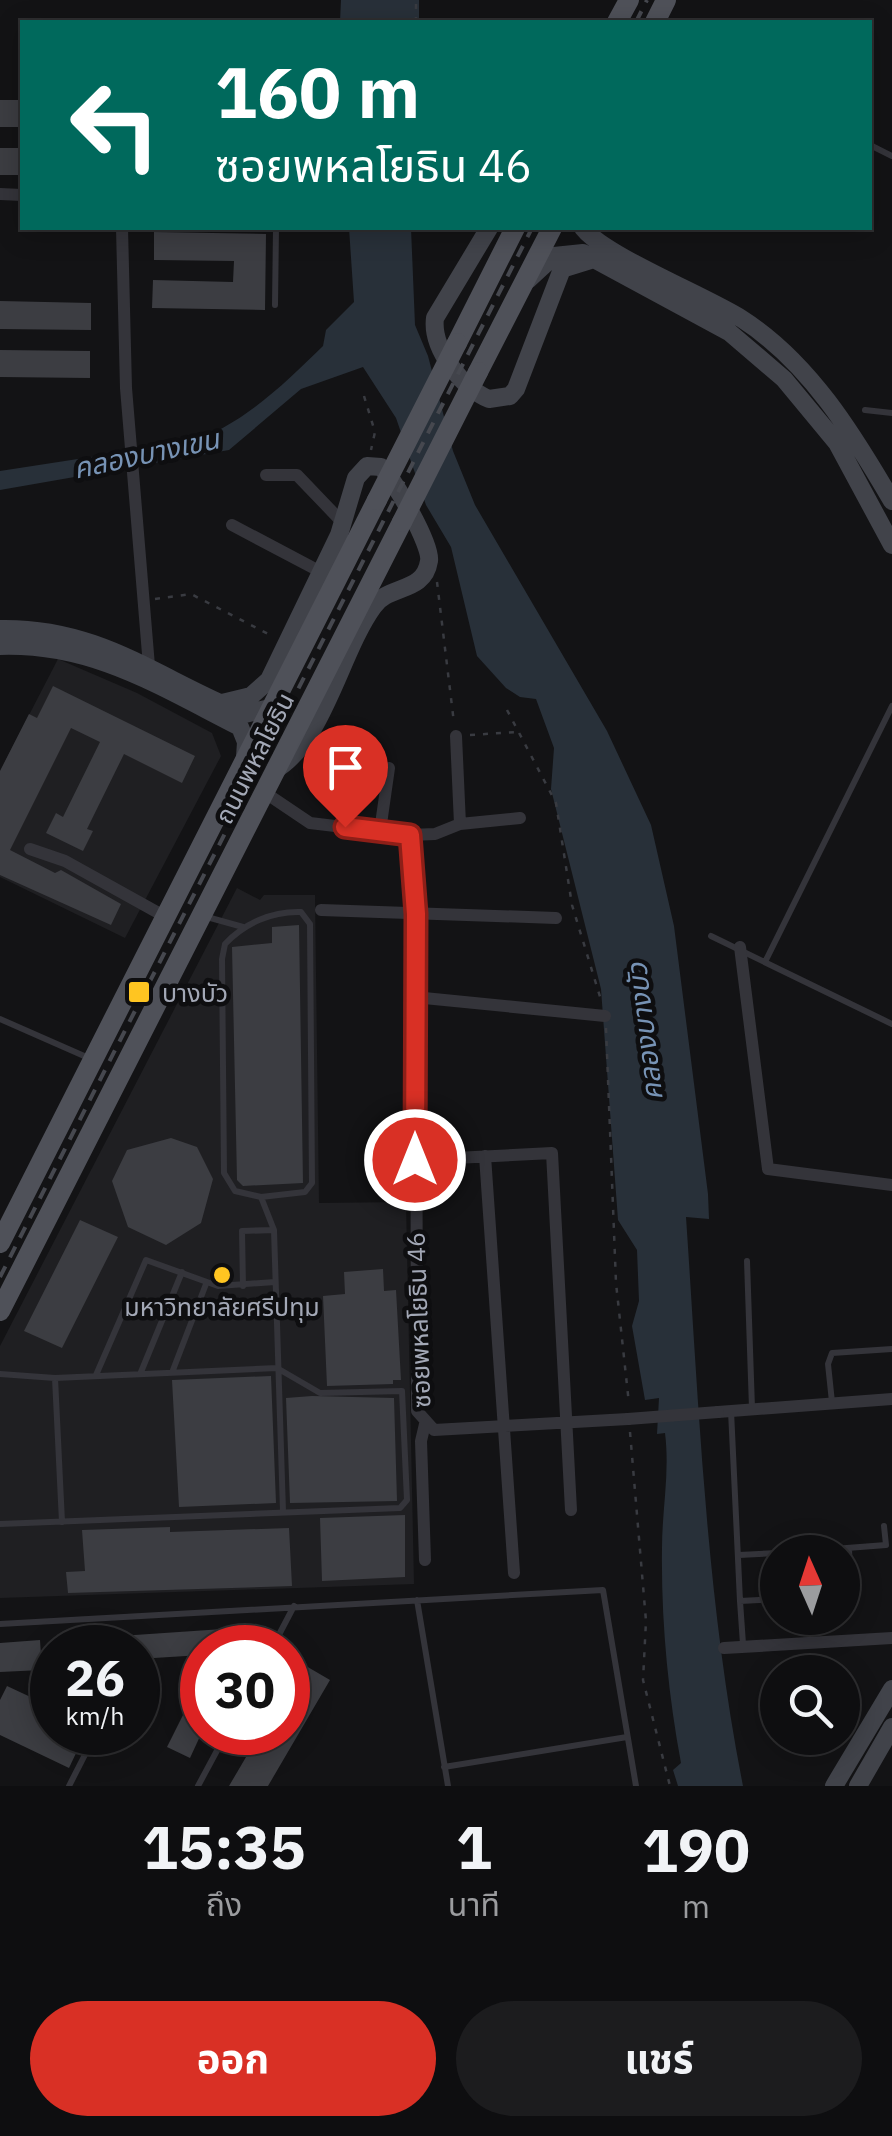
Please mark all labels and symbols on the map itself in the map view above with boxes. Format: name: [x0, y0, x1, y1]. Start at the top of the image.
water label: คลองบางเขน: [70, 419, 224, 486]
street label: ถนนพหลโยธิน: [207, 687, 301, 829]
pin: [303, 725, 388, 828]
water label: คลองบางบัว: [617, 960, 671, 1103]
place label: บางบัว: [162, 976, 228, 1009]
marker: บางบัว: [126, 979, 152, 1005]
position arrow: [363, 1108, 467, 1212]
street label: ซอยพหลโยธิน 46: [398, 1231, 438, 1409]
marker: มหาวิทยาลัยศรีปทุม: [211, 1264, 233, 1286]
place label: มหาวิทยาลัยศรีปทุม: [124, 1290, 320, 1323]
north arrow: [760, 1535, 860, 1635]
speed limit sign: 30: [180, 1625, 310, 1755]

